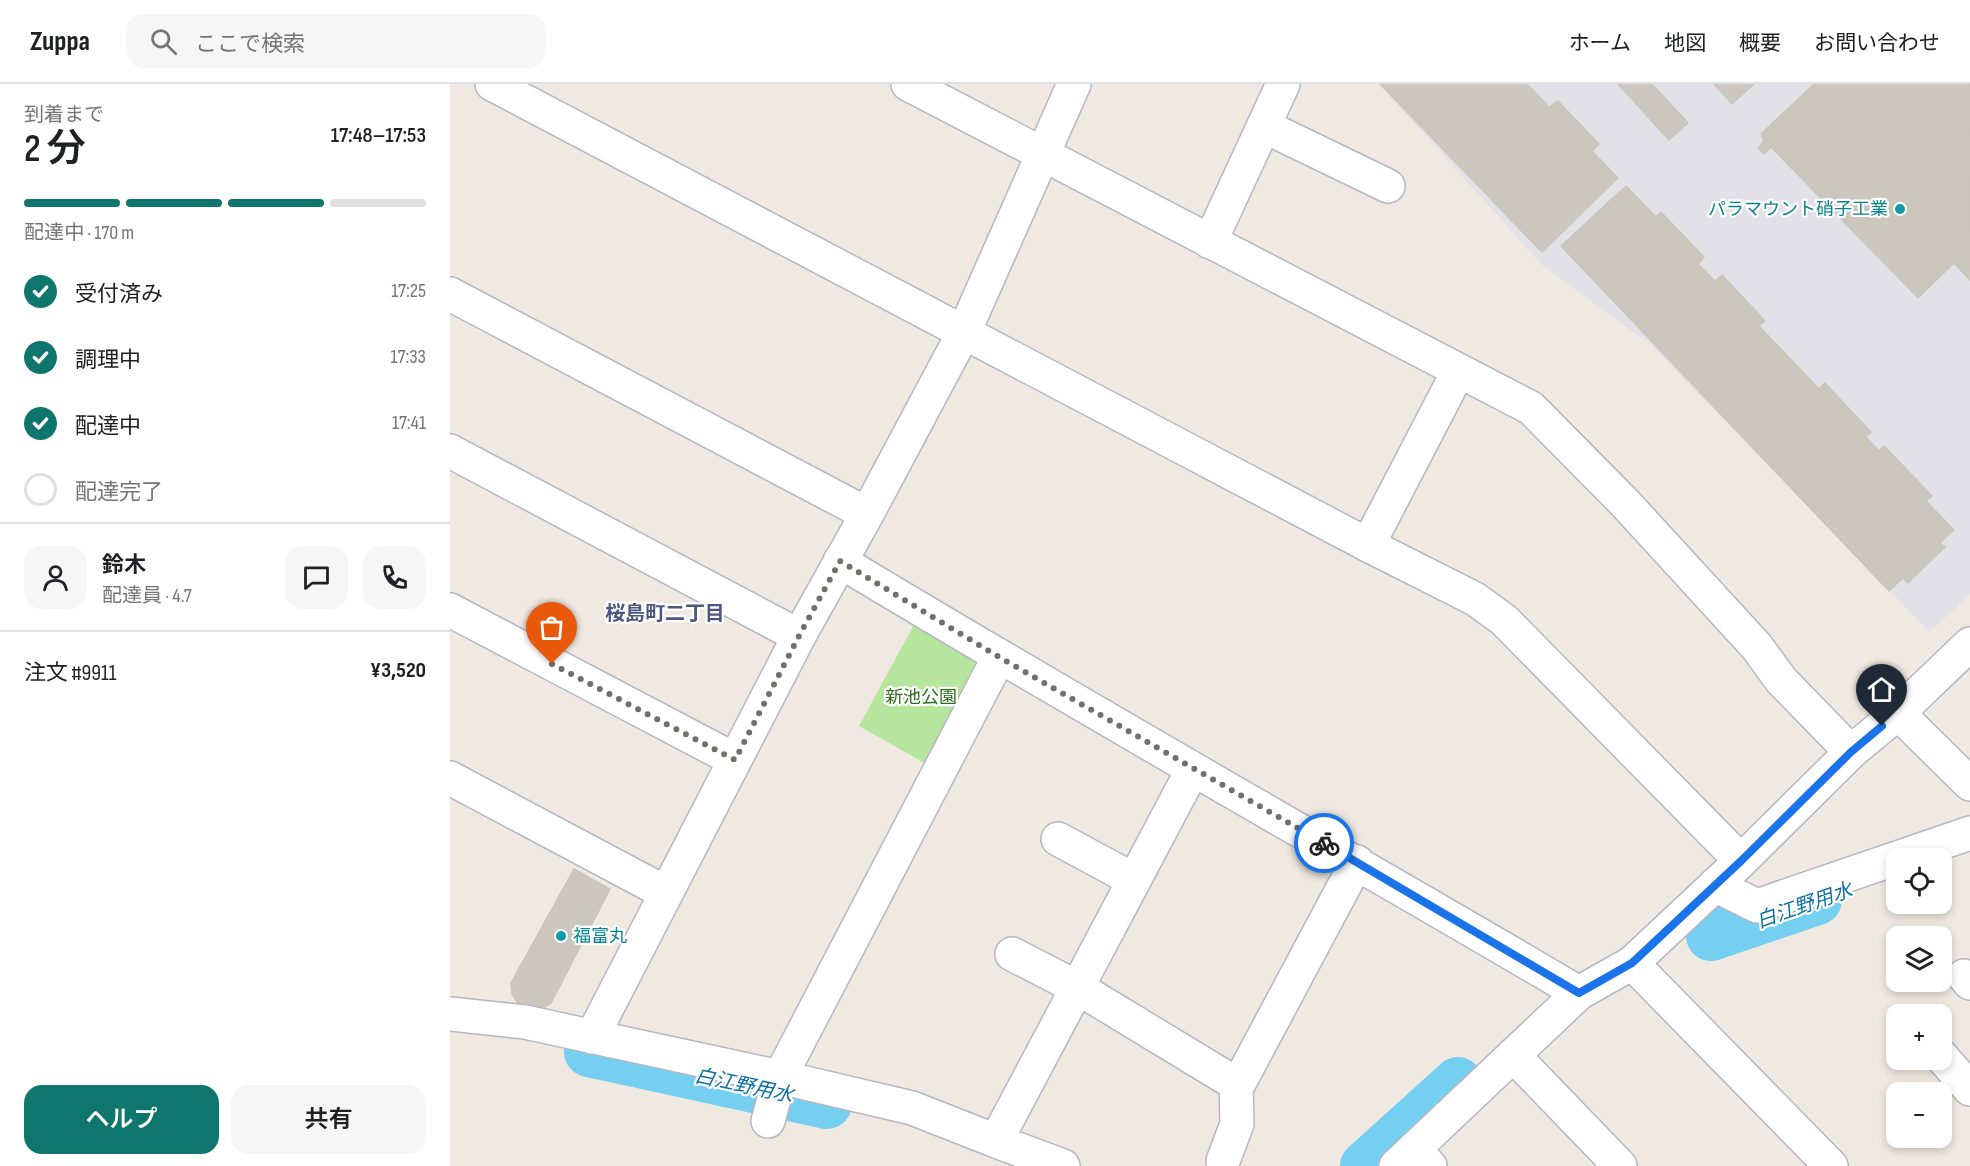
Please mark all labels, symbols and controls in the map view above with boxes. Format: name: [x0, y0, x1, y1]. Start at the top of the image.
search box: [126, 14, 546, 68]
text: Zuppa: [30, 25, 90, 58]
icon: search: [147, 25, 180, 58]
text: ここで検索: [195, 31, 305, 58]
text: ホーム: [1569, 31, 1631, 56]
text: 地図: [1664, 31, 1706, 56]
text: 概要: [1739, 31, 1781, 56]
text: お問い合わせ: [1814, 31, 1940, 56]
text: 到着まで: [24, 103, 104, 127]
text: 17:48–17:53: [331, 122, 426, 149]
text: 2 分: [24, 126, 86, 173]
place label: パラマウント硝子工業: [1708, 199, 1888, 220]
marker: パラマウント硝子工業: [1893, 202, 1907, 216]
text: 配達中 · 170 m: [24, 221, 134, 245]
icon: check: [24, 275, 57, 308]
text: 17:25: [391, 279, 426, 303]
text: 受付済み: [75, 281, 163, 308]
icon: check: [24, 341, 57, 374]
text: 17:33: [391, 345, 426, 369]
text: 調理中: [75, 347, 141, 374]
icon: check: [24, 407, 57, 440]
text: 17:41: [392, 411, 426, 435]
text: 配達中: [75, 413, 141, 440]
text: 配達完了: [75, 479, 163, 506]
button: person: [24, 546, 87, 609]
button: chat: [285, 546, 348, 609]
button: phone: [363, 546, 426, 609]
text: 鈴木: [102, 552, 146, 579]
text: 配達員 · 4.7: [102, 584, 192, 608]
pin: [526, 602, 577, 664]
district label: 桜島町二丁目: [605, 602, 725, 626]
icon: bag: [535, 611, 568, 644]
text: ¥3,520: [370, 657, 426, 684]
text: 注文 #9911: [24, 660, 116, 687]
pin: [1856, 664, 1907, 726]
icon: home: [1865, 673, 1898, 706]
park label: 新池公園: [885, 687, 957, 708]
courier: [1294, 813, 1354, 873]
icon: bike: [1308, 827, 1341, 860]
map controls: [1886, 848, 1952, 1148]
button: locate: [1886, 848, 1952, 914]
water label: 白江野用水: [1753, 878, 1857, 934]
place label: 福富丸: [573, 926, 627, 947]
button: layers: [1886, 926, 1952, 992]
marker: 福富丸: [554, 929, 568, 943]
button: +: [1886, 1004, 1952, 1070]
water label: 白江野用水: [692, 1064, 797, 1109]
button: −: [1886, 1082, 1952, 1148]
button: ヘルプ: [24, 1085, 219, 1154]
button: 共有: [231, 1085, 426, 1154]

